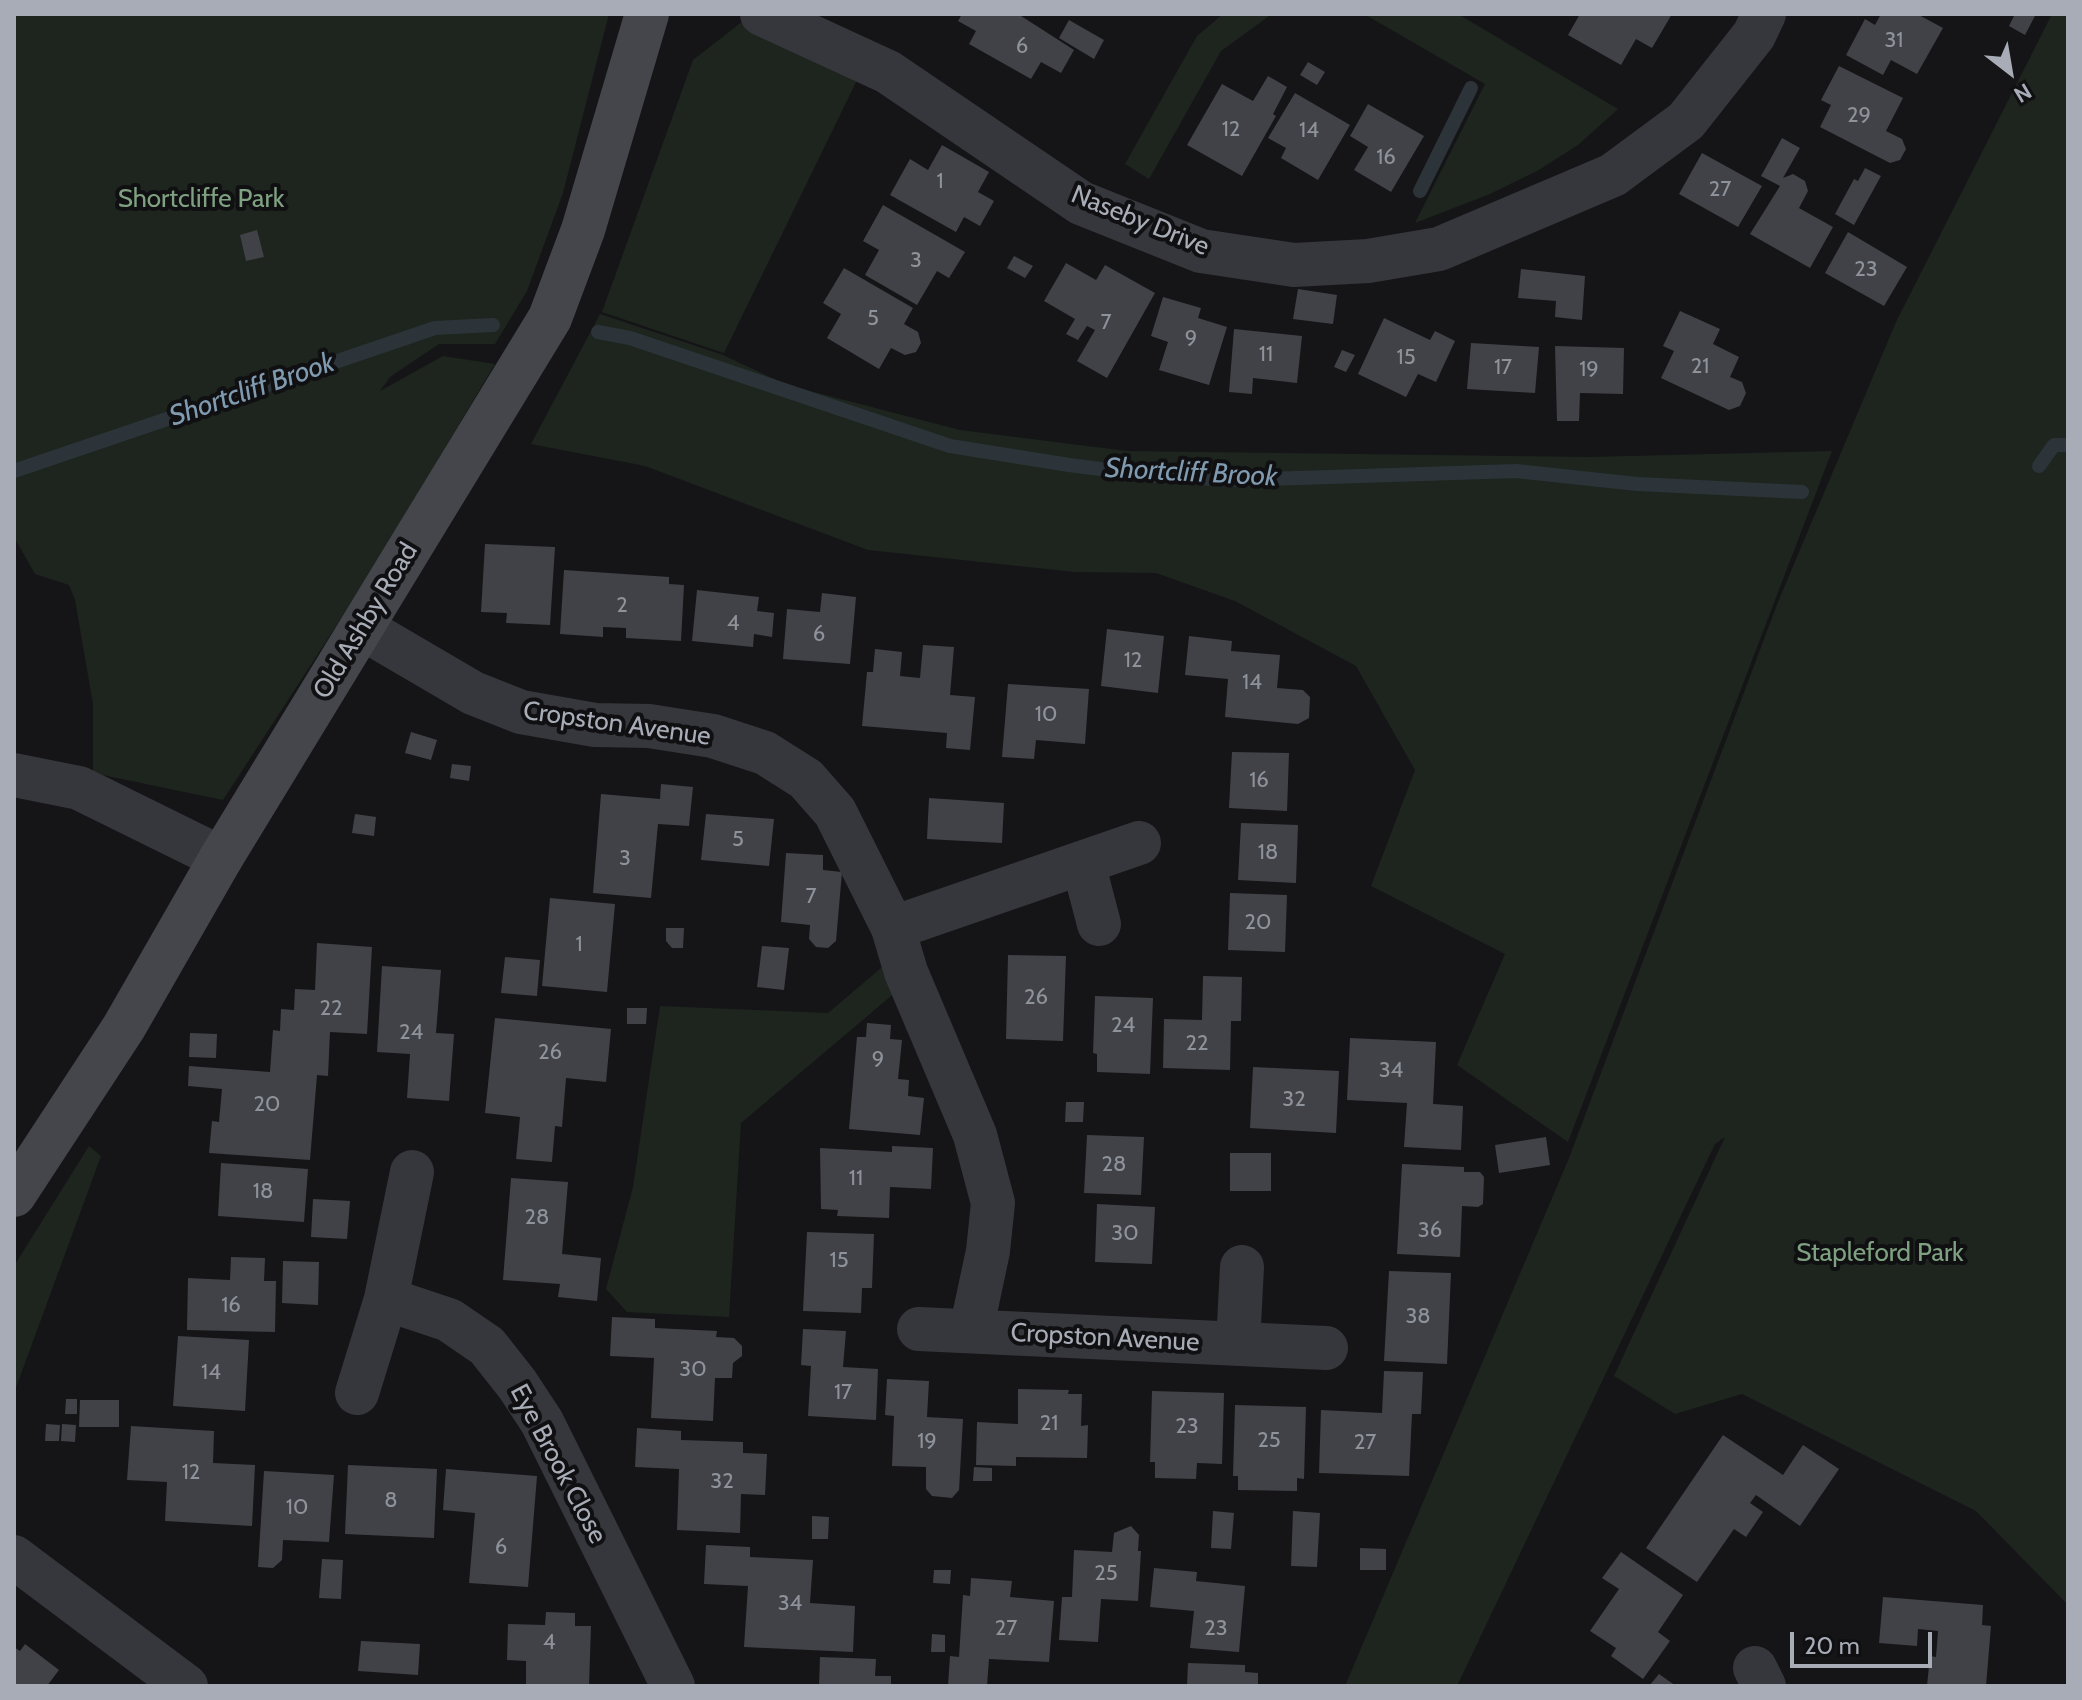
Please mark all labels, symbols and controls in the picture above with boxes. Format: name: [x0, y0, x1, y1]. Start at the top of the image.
house number: 31: [1884, 28, 1904, 54]
north arrow: [1970, 32, 2050, 112]
house number: 6: [1016, 34, 1028, 60]
text: N: [2009, 77, 2036, 109]
house number: 29: [1847, 103, 1871, 129]
house number: 12: [1222, 117, 1240, 143]
house number: 14: [1299, 118, 1319, 144]
house number: 16: [1376, 145, 1396, 171]
house number: 1: [936, 169, 944, 195]
house number: 27: [1709, 177, 1731, 203]
street label: Naseby Drive: [1066, 179, 1214, 263]
park label: Shortcliffe Park: [118, 183, 284, 215]
house number: 3: [910, 248, 922, 274]
house number: 23: [1854, 257, 1878, 283]
house number: 5: [867, 306, 879, 332]
house number: 7: [1100, 310, 1112, 336]
house number: 9: [1185, 326, 1197, 352]
house number: 11: [1259, 342, 1273, 368]
house number: 15: [1396, 345, 1416, 371]
water label: Shortcliff Brook: [165, 346, 339, 434]
house number: 21: [1691, 354, 1709, 380]
house number: 17: [1494, 355, 1512, 381]
house number: 19: [1579, 357, 1599, 383]
water label: Shortcliff Brook: [1104, 452, 1278, 494]
street label: Old Ashby Road: [307, 537, 425, 705]
house number: 2: [616, 593, 628, 619]
house number: 4: [727, 611, 739, 637]
house number: 6: [813, 622, 825, 648]
house number: 12: [1124, 648, 1142, 674]
house number: 14: [1242, 670, 1262, 696]
street label: Cropston Avenue: [521, 695, 713, 753]
house number: 10: [1035, 702, 1057, 728]
house number: 16: [1249, 768, 1269, 794]
house number: 5: [732, 827, 744, 853]
house number: 18: [1258, 840, 1278, 866]
house number: 3: [619, 846, 631, 872]
house number: 7: [805, 884, 817, 910]
house number: 20: [1245, 910, 1271, 936]
house number: 1: [575, 932, 583, 958]
house number: 26: [1024, 985, 1048, 1011]
house number: 22: [319, 996, 343, 1022]
house number: 24: [1111, 1013, 1135, 1039]
house number: 24: [399, 1020, 423, 1046]
house number: 22: [1185, 1031, 1209, 1057]
house number: 26: [538, 1040, 562, 1066]
house number: 9: [872, 1047, 884, 1073]
house number: 34: [1379, 1058, 1403, 1084]
house number: 32: [1282, 1087, 1306, 1113]
house number: 20: [254, 1092, 280, 1118]
house number: 28: [1102, 1152, 1126, 1178]
house number: 11: [849, 1166, 863, 1192]
house number: 18: [253, 1179, 273, 1205]
house number: 28: [525, 1205, 549, 1231]
house number: 36: [1418, 1218, 1442, 1244]
house number: 30: [1111, 1221, 1139, 1247]
park label: Stapleford Park: [1796, 1237, 1964, 1269]
house number: 15: [829, 1248, 849, 1274]
house number: 16: [221, 1293, 241, 1319]
house number: 38: [1405, 1304, 1431, 1330]
street label: Cropston Avenue: [1010, 1317, 1200, 1359]
house number: 30: [679, 1357, 707, 1383]
house number: 14: [201, 1360, 221, 1386]
street label: Eye Brook Close: [503, 1379, 613, 1549]
house number: 17: [834, 1380, 852, 1406]
house number: 21: [1040, 1411, 1058, 1437]
house number: 23: [1175, 1414, 1199, 1440]
house number: 25: [1257, 1428, 1281, 1454]
house number: 19: [917, 1429, 937, 1455]
house number: 27: [1354, 1430, 1376, 1456]
house number: 12: [182, 1460, 200, 1486]
house number: 32: [710, 1469, 734, 1495]
house number: 8: [384, 1488, 398, 1514]
house number: 10: [286, 1495, 308, 1521]
house number: 6: [495, 1535, 507, 1561]
house number: 25: [1094, 1561, 1118, 1587]
house number: 34: [778, 1591, 802, 1617]
house number: 27: [995, 1616, 1017, 1642]
house number: 23: [1204, 1616, 1228, 1642]
scale bar: [1794, 1616, 1936, 1666]
house number: 4: [543, 1630, 555, 1656]
text: 20 m: [1804, 1631, 1860, 1660]

